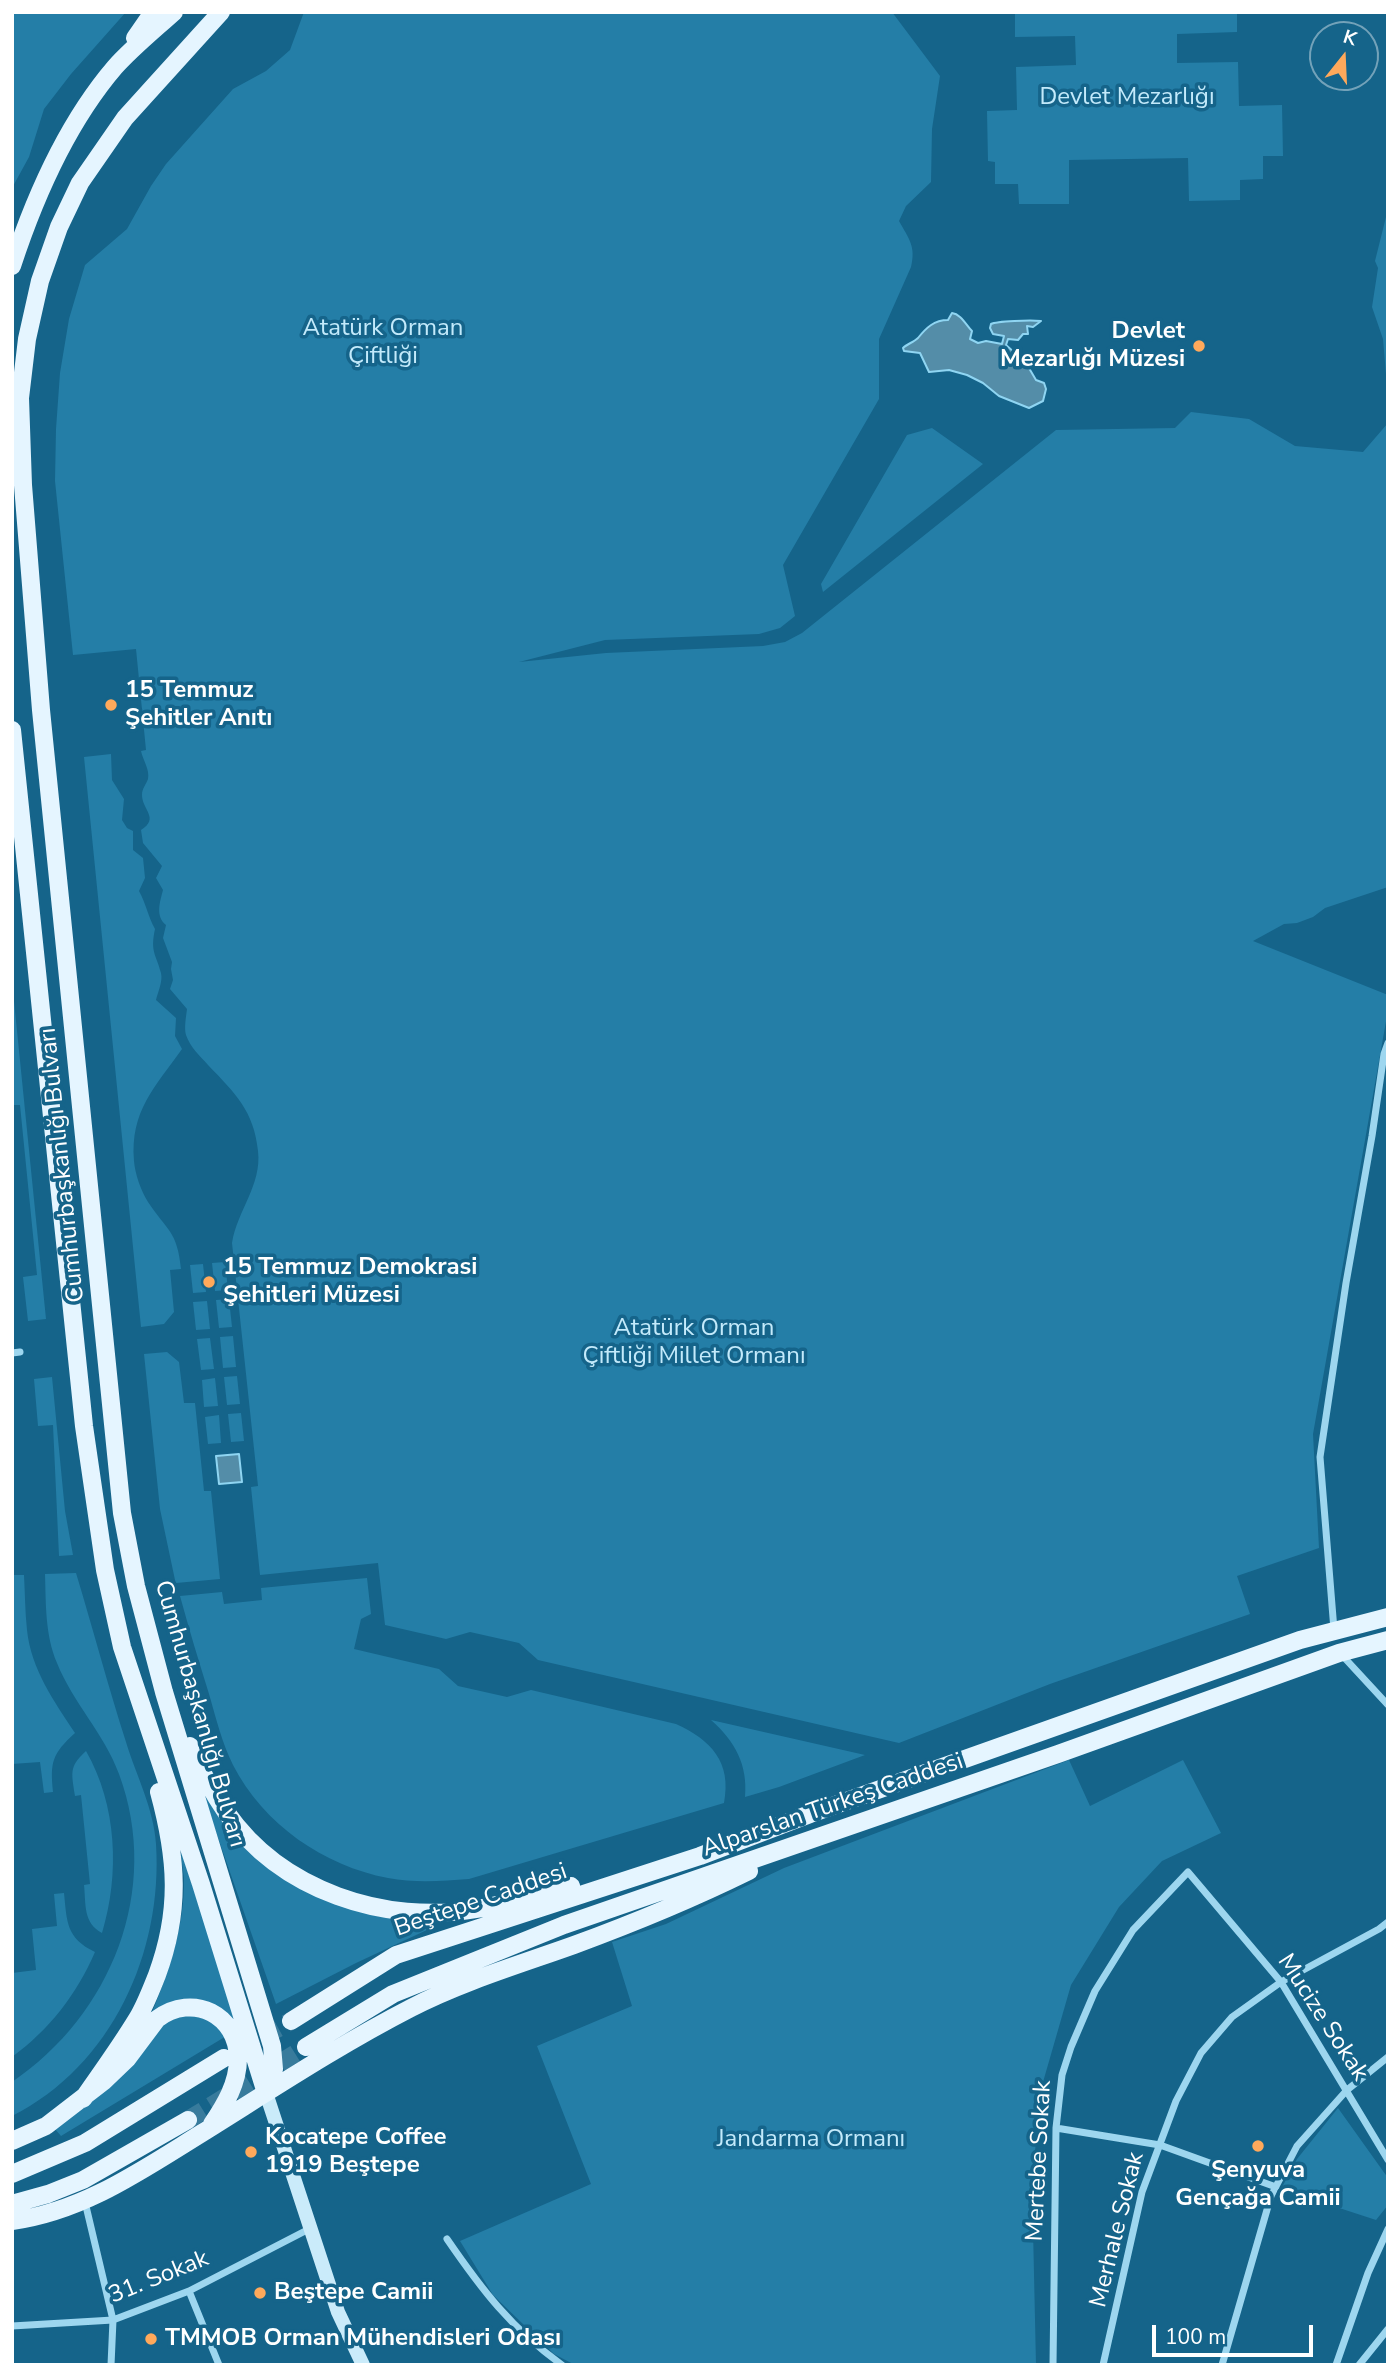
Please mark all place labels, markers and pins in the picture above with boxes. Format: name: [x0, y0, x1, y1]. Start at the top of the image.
place label: Devlet Mezarlığı Müzesi: [1000, 318, 1185, 374]
marker: Devlet Mezarlığı Müzesi: [1191, 338, 1207, 354]
place label: 15 Temmuz Şehitler Anıtı: [125, 677, 272, 733]
marker: 15 Temmuz Şehitler Anıtı: [103, 697, 119, 713]
place label: 15 Temmuz Demokrasi Şehitleri Müzesi: [223, 1254, 477, 1310]
marker: 15 Temmuz Demokrasi Şehitleri Müzesi: [201, 1274, 217, 1290]
place label: Kocatepe Coffee 1919 Beştepe: [265, 2124, 447, 2180]
marker: Şenyuva Gençağa Camii: [1250, 2138, 1266, 2154]
marker: Kocatepe Coffee 1919 Beştepe: [243, 2144, 259, 2160]
place label: Şenyuva Gençağa Camii: [1175, 2157, 1341, 2213]
place label: Beştepe Camii: [274, 2279, 433, 2307]
marker: Beştepe Camii: [252, 2285, 268, 2301]
place label: TMMOB Orman Mühendisleri Odası: [165, 2325, 561, 2353]
marker: TMMOB Orman Mühendisleri Odası: [143, 2331, 159, 2347]

